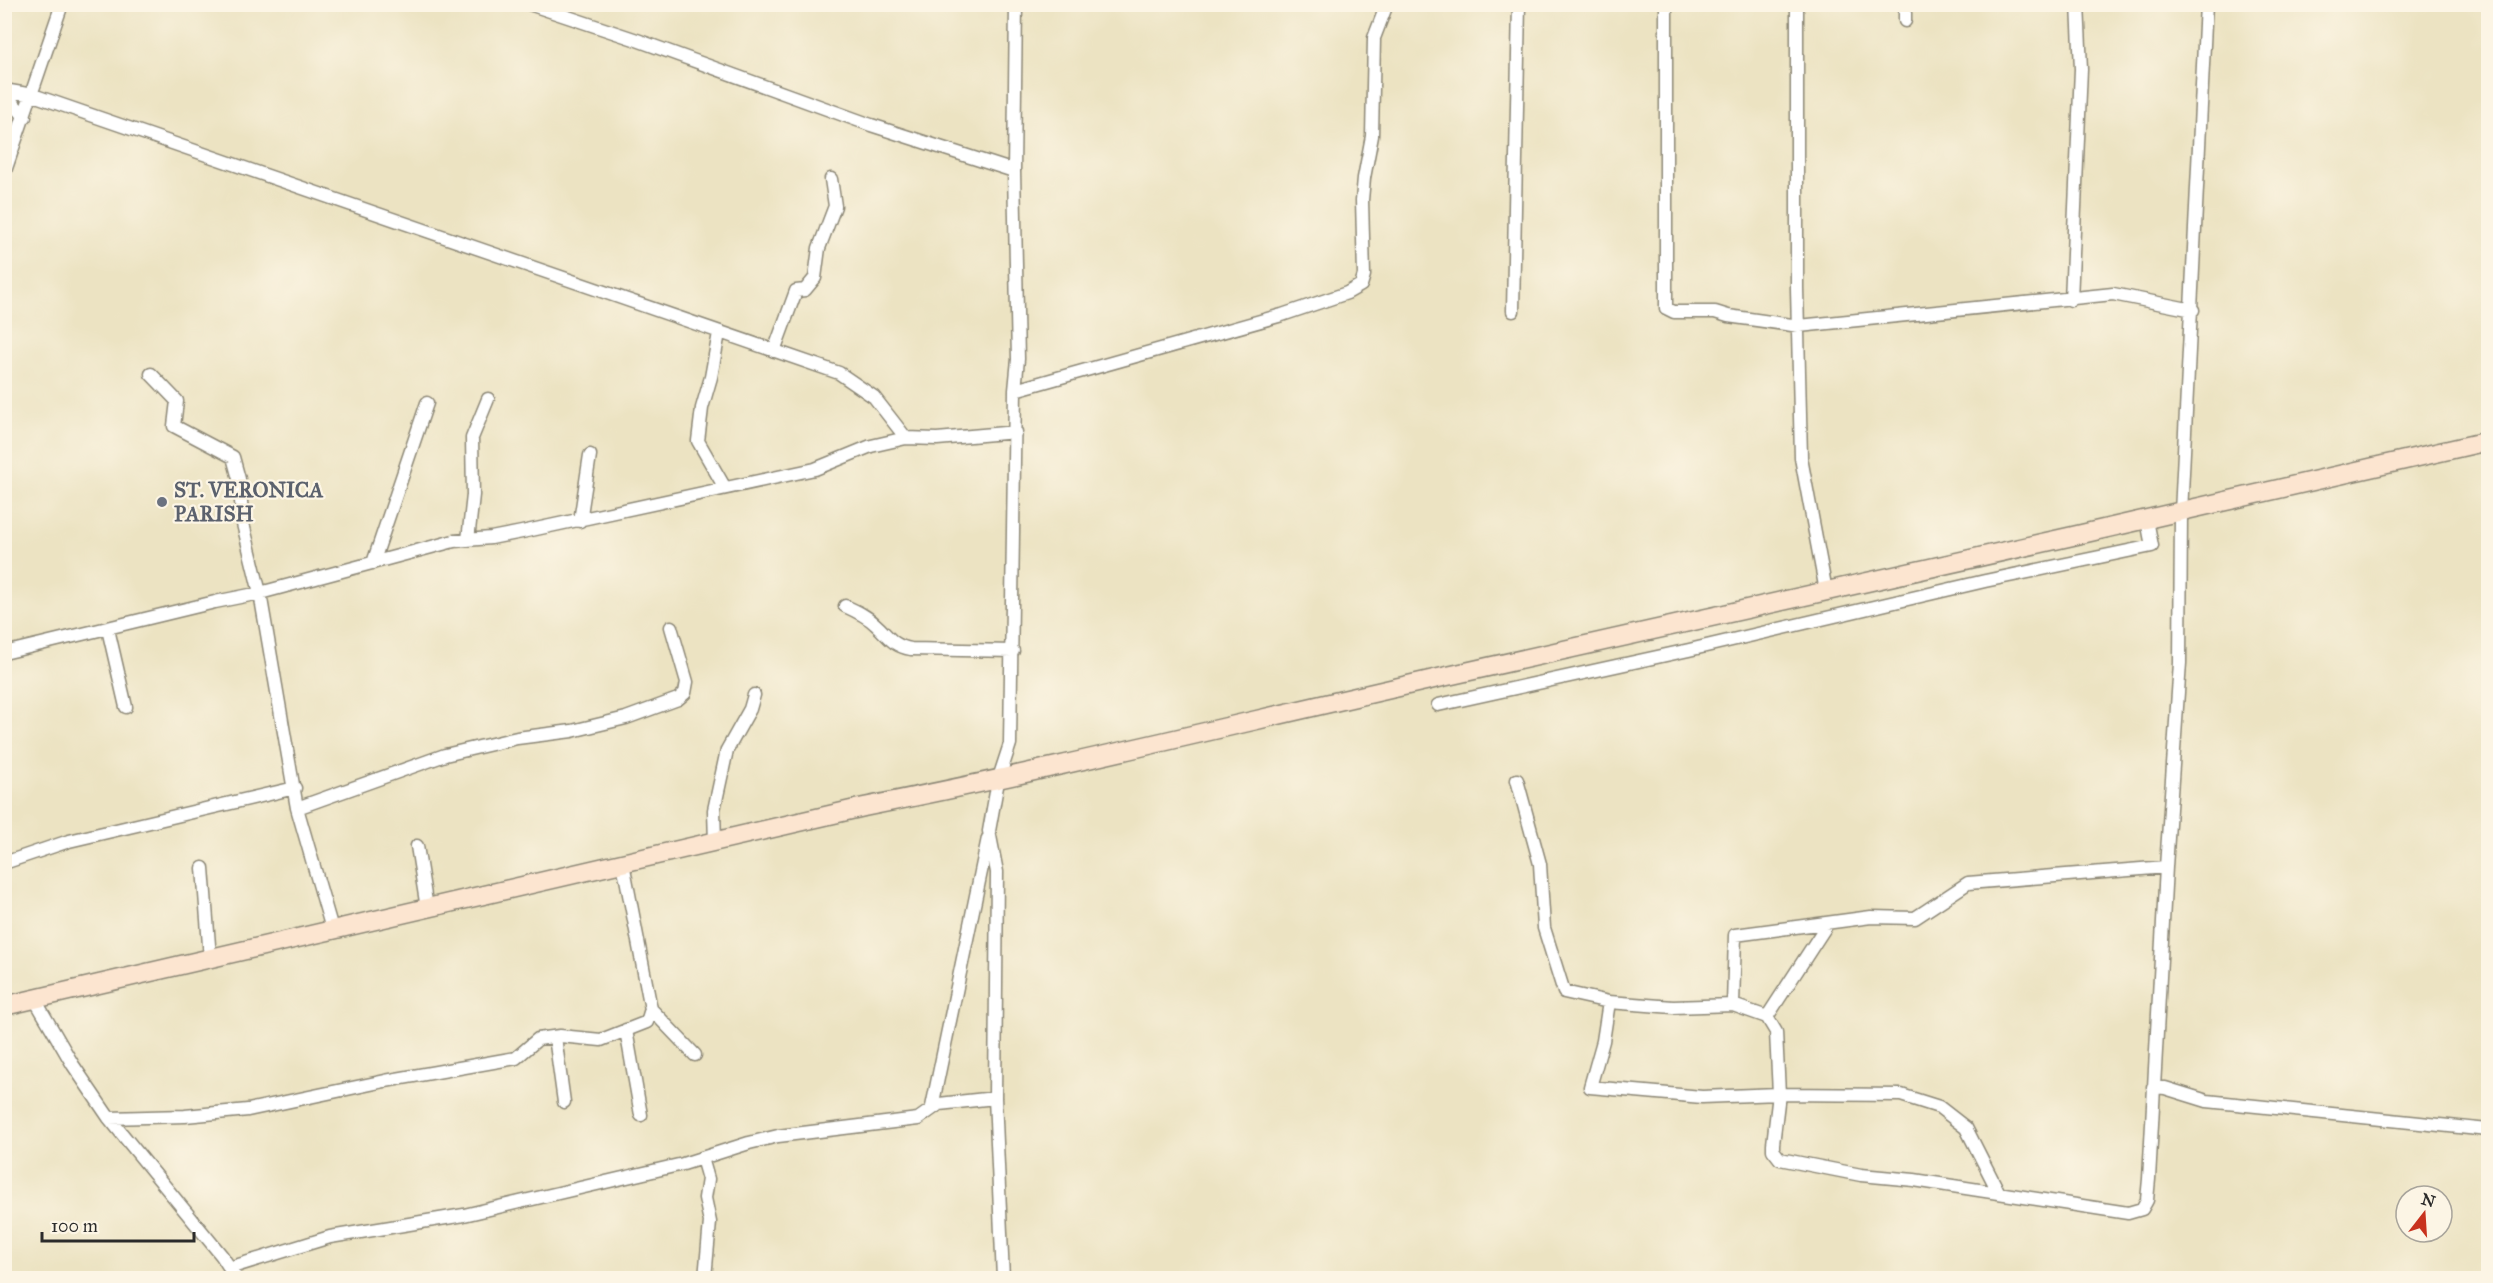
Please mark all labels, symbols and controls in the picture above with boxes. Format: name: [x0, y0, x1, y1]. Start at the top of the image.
place label: ST. VERONICA PARISH: [174, 477, 324, 527]
marker: ST. VERONICA PARISH: [155, 495, 169, 509]
north arrow: [2394, 1184, 2454, 1244]
text: N: [2419, 1189, 2438, 1211]
scale bar: [42, 1205, 194, 1243]
text: 100 m: [51, 1215, 98, 1237]

